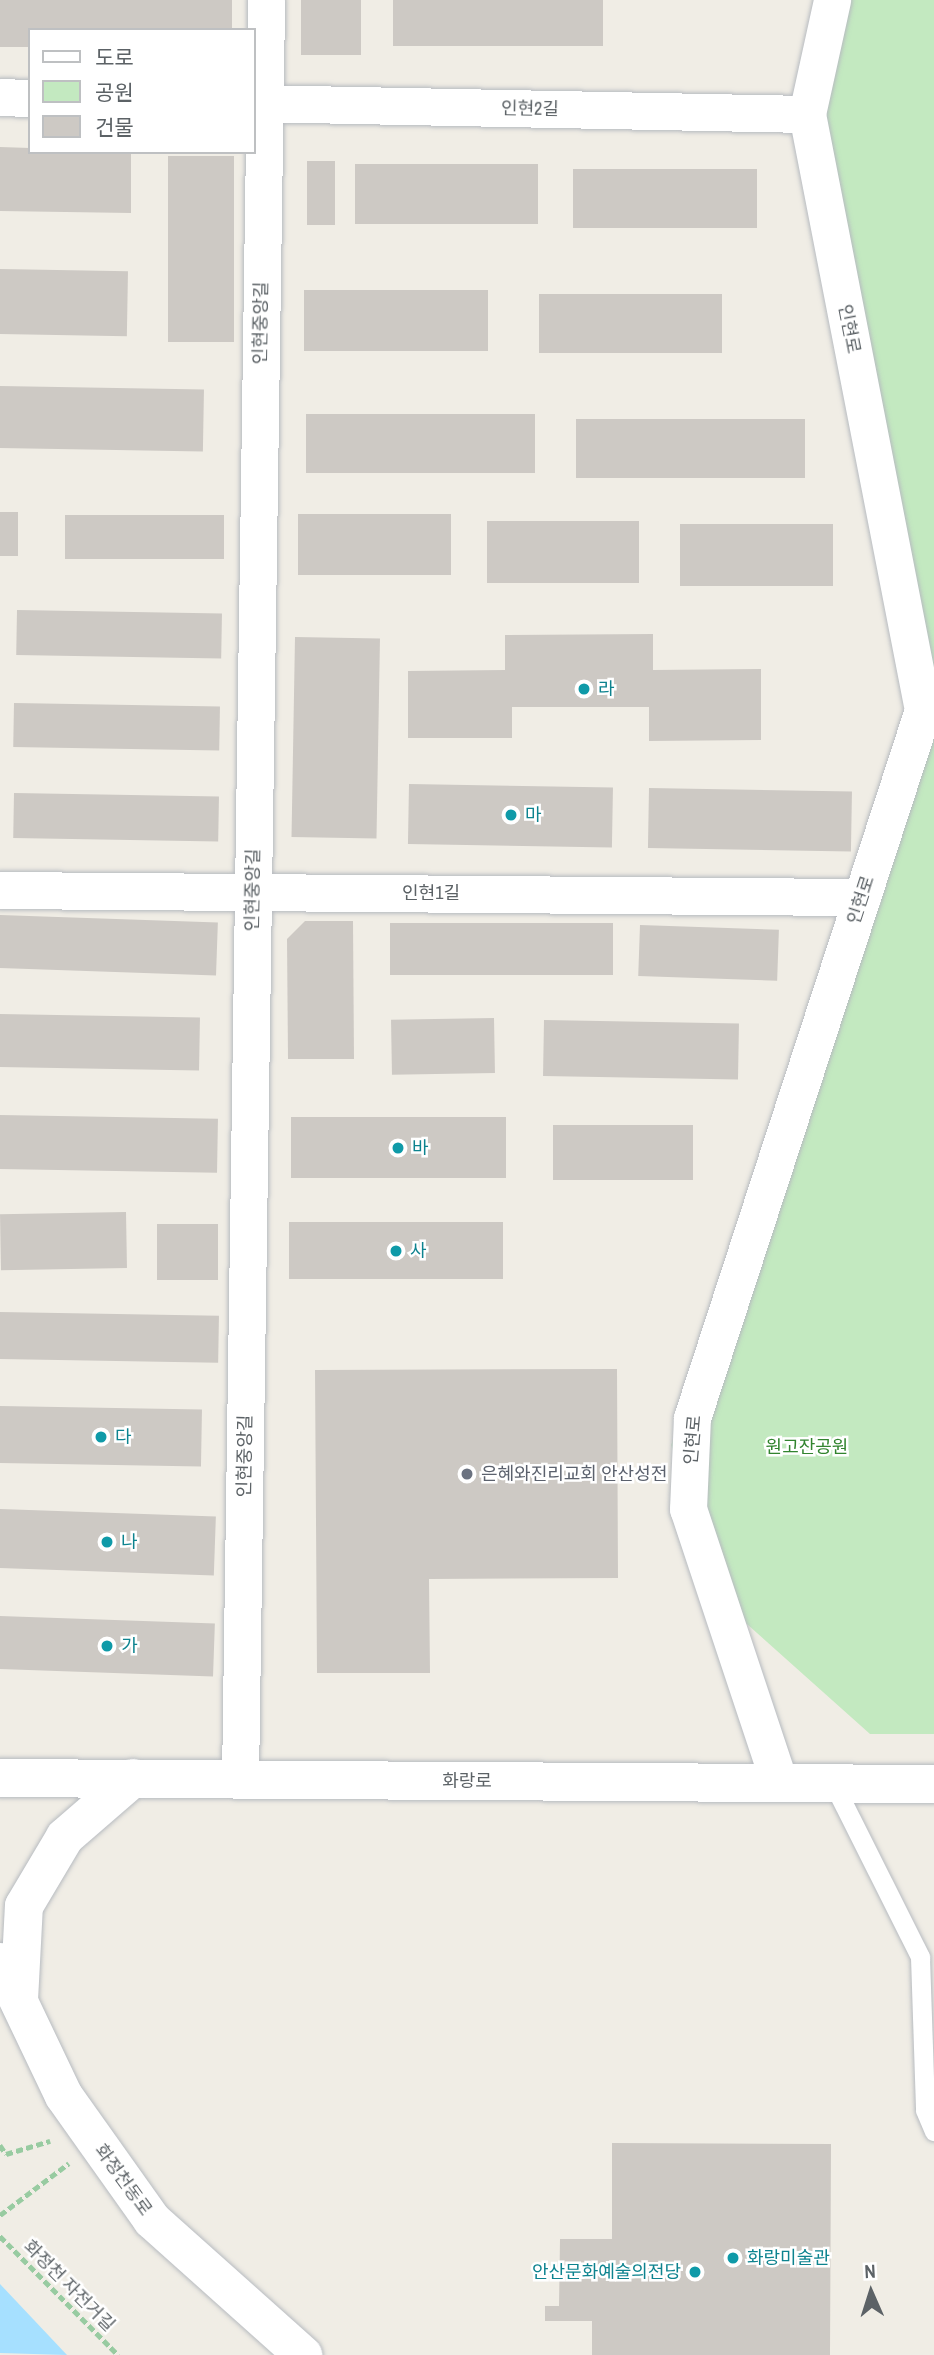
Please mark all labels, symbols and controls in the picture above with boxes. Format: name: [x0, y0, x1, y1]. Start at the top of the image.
legend: [28, 28, 256, 154]
text: 도로: [95, 43, 134, 72]
text: 공원: [95, 78, 134, 107]
street label: 인현2길: [501, 98, 559, 120]
text: 건물: [95, 113, 134, 142]
street label: 인현중앙길: [249, 281, 273, 365]
street label: 인현로: [834, 303, 864, 355]
place label: 라: [598, 678, 615, 700]
marker: 라: [576, 681, 592, 697]
place label: 마: [525, 804, 542, 826]
marker: 마: [503, 807, 519, 823]
street label: 인현중앙길: [241, 848, 265, 932]
street label: 인현로: [843, 873, 879, 927]
street label: 인현1길: [402, 882, 460, 904]
place label: 바: [412, 1137, 429, 1159]
marker: 바: [390, 1140, 406, 1156]
place label: 사: [410, 1240, 427, 1262]
marker: 사: [388, 1243, 404, 1259]
street label: 인현중앙길: [233, 1414, 257, 1498]
street label: 인현로: [680, 1414, 706, 1466]
place label: 다: [115, 1426, 132, 1448]
marker: 다: [93, 1429, 109, 1445]
park label: 원고잔공원: [766, 1436, 848, 1458]
place label: 은혜와진리교회 안산성전: [481, 1463, 667, 1485]
marker: 은혜와진리교회 안산성전: [459, 1466, 475, 1482]
place label: 나: [121, 1531, 138, 1553]
marker: 나: [99, 1534, 115, 1550]
place label: 가: [121, 1635, 138, 1657]
marker: 가: [99, 1638, 115, 1654]
street label: 화랑로: [442, 1770, 492, 1792]
street label: 화정천동로: [90, 2140, 156, 2220]
street label: 화정천 자전거길: [19, 2236, 119, 2336]
place label: 화랑미술관: [747, 2247, 830, 2269]
marker: 화랑미술관: [725, 2250, 741, 2266]
north arrow: [836, 2257, 906, 2327]
text: N: [864, 2258, 876, 2284]
place label: 안산문화예술의전당: [532, 2261, 681, 2283]
marker: 안산문화예술의전당: [687, 2264, 703, 2280]

